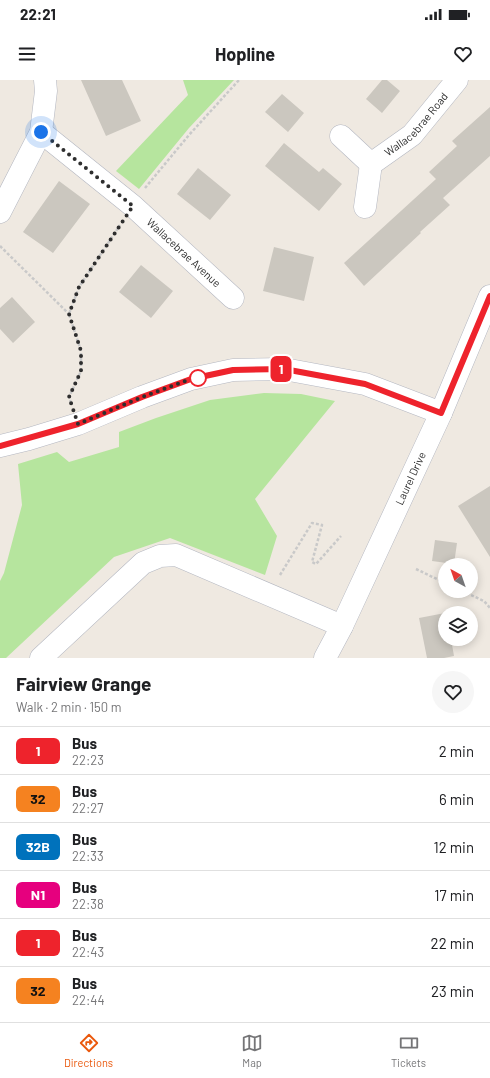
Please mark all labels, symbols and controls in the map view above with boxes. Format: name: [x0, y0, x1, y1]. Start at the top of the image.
text: 22:21: [20, 5, 56, 23]
icon: menu: [16, 43, 38, 65]
text: Hopline: [215, 43, 275, 65]
icon: heart: [452, 43, 474, 65]
street label: Wallacebrae Road: [382, 90, 450, 158]
your location: [31, 122, 51, 142]
street label: Wallacebrae Avenue: [144, 215, 224, 290]
line badge: 1: [268, 356, 294, 382]
text: 1: [279, 360, 283, 377]
unlabelled marker: [189, 369, 207, 387]
street label: Laurel Drive: [392, 450, 428, 507]
north arrow: [438, 558, 478, 598]
map controls: [438, 558, 478, 646]
button: layers: [438, 606, 478, 646]
button: heart: [432, 671, 474, 713]
text: Fairview Grange: [16, 672, 151, 695]
text: Walk · 2 min · 150 m: [16, 699, 121, 715]
text: Bus: [72, 734, 97, 752]
text: 1: [36, 742, 40, 759]
text: 2 min: [439, 742, 474, 760]
text: 22:23: [72, 752, 104, 768]
text: Bus: [72, 782, 97, 800]
text: 32: [30, 790, 46, 807]
text: 6 min: [439, 790, 474, 808]
text: 22:27: [72, 800, 103, 816]
text: Bus: [72, 830, 97, 848]
text: 32B: [26, 838, 50, 855]
text: 12 min: [433, 838, 474, 856]
text: 22:33: [72, 848, 104, 864]
text: Bus: [72, 878, 97, 896]
text: N1: [31, 886, 45, 903]
text: 17 min: [434, 886, 474, 904]
text: 22:38: [72, 896, 104, 912]
text: Bus: [72, 926, 97, 944]
text: 1: [36, 934, 40, 951]
text: 22 min: [431, 934, 474, 952]
text: 22:43: [72, 944, 104, 960]
text: Bus: [72, 974, 97, 992]
text: 32: [30, 982, 46, 999]
text: 23 min: [431, 982, 474, 1000]
text: 22:44: [72, 992, 105, 1008]
tab: Directions: [64, 1032, 113, 1069]
tab: Map: [241, 1032, 263, 1069]
tab: Tickets: [391, 1032, 426, 1069]

